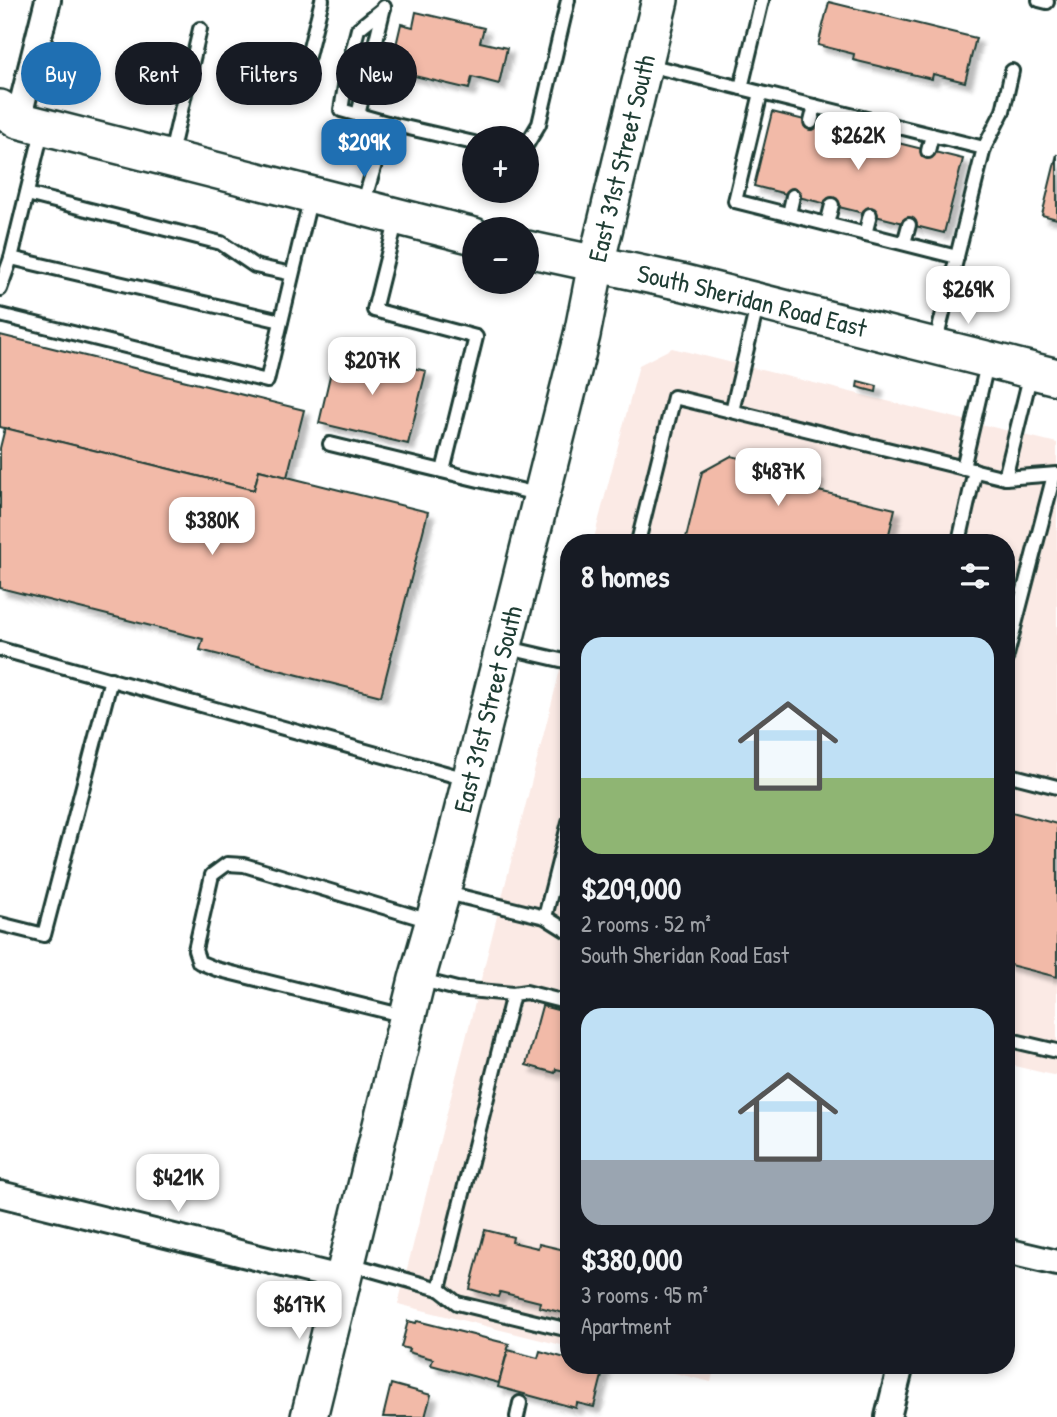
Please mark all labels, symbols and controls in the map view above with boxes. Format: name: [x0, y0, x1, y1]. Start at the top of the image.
chip: Buy: [21, 42, 101, 105]
chip: Rent: [115, 42, 202, 105]
chip: Filters: [216, 42, 322, 105]
chip: New: [336, 42, 417, 105]
street label: East 31st Street South: [579, 51, 663, 265]
pin: $262K: [809, 113, 907, 172]
text: $262K: [831, 119, 885, 150]
pin: $209K: [315, 120, 413, 179]
text: $209K: [337, 126, 391, 157]
map controls: [462, 126, 539, 294]
button: +: [462, 126, 539, 203]
button: −: [462, 217, 539, 294]
street label: South Sheridan Road East: [634, 255, 872, 346]
pin: $269K: [919, 266, 1017, 326]
text: $269K: [942, 273, 994, 304]
pin: $207K: [323, 338, 421, 397]
text: $207K: [344, 344, 400, 375]
pin: $487K: [729, 448, 827, 508]
text: $487K: [751, 455, 805, 486]
pin: $380K: [163, 498, 261, 557]
text: $380K: [185, 504, 239, 535]
text: 8 homes: [581, 556, 669, 596]
icon: filters: [956, 557, 994, 595]
street label: East 31st Street South: [445, 602, 530, 816]
icon: home: [725, 683, 851, 809]
text: $209,000: [581, 868, 681, 908]
text: 2 rooms · 52 m²: [581, 908, 711, 939]
text: South Sheridan Road East: [581, 939, 789, 970]
icon: home: [725, 1054, 851, 1180]
pin: $421K: [129, 1154, 227, 1214]
text: $421K: [152, 1161, 204, 1192]
text: $380,000: [581, 1239, 682, 1279]
text: 3 rooms · 95 m²: [581, 1279, 708, 1310]
pin: $617K: [250, 1282, 348, 1341]
text: $617K: [273, 1288, 325, 1319]
text: Apartment: [581, 1310, 671, 1341]

